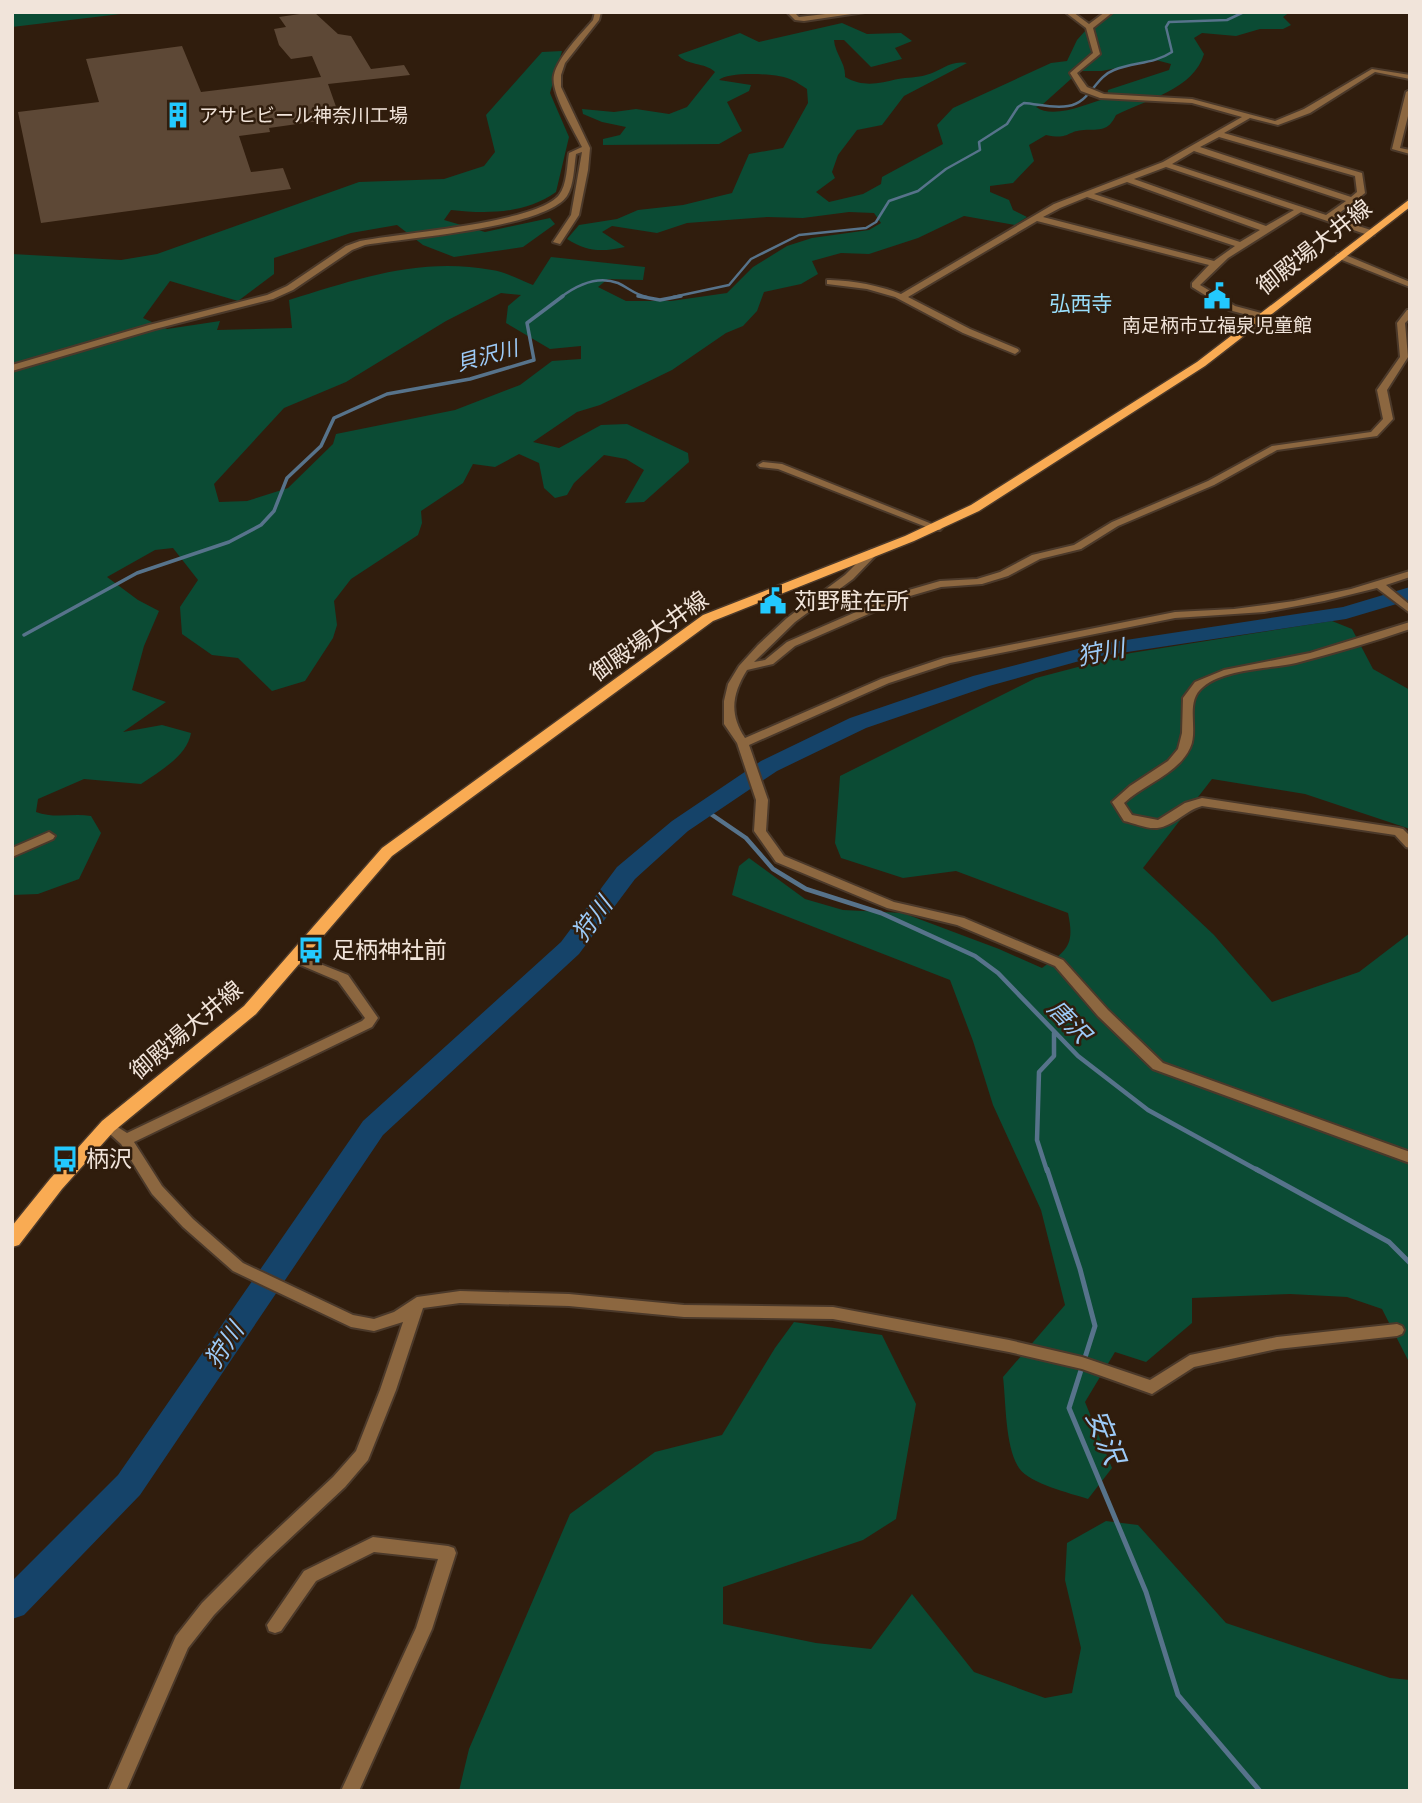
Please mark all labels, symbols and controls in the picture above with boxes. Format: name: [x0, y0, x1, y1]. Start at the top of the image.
building icon: アサヒビール神奈川工場: [163, 100, 193, 130]
place label: アサヒビール神奈川工場: [199, 104, 408, 127]
street label: 御殿場大井線: [1251, 193, 1377, 301]
public building icon: 南足柄市立福泉児童館: [1202, 281, 1232, 311]
district label: 弘西寺: [1050, 291, 1113, 317]
place label: 南足柄市立福泉児童館: [1122, 314, 1312, 337]
water label: 貝沢川: [453, 335, 523, 377]
street label: 御殿場大井線: [584, 585, 714, 687]
public building icon: 苅野駐在所: [758, 586, 788, 616]
place label: 苅野駐在所: [794, 587, 909, 615]
water label: 狩川: [1075, 633, 1130, 671]
water label: 狩川: [566, 889, 620, 947]
bus stop icon: 足柄神社前: [296, 935, 326, 965]
place label: 足柄神社前: [332, 936, 447, 964]
street label: 御殿場大井線: [124, 975, 248, 1085]
water label: 唐沢: [1042, 994, 1098, 1050]
bus stop icon: 柄沢: [50, 1144, 80, 1174]
place label: 柄沢: [86, 1145, 132, 1173]
water label: 狩川: [199, 1315, 251, 1373]
water label: 安沢: [1078, 1404, 1133, 1473]

